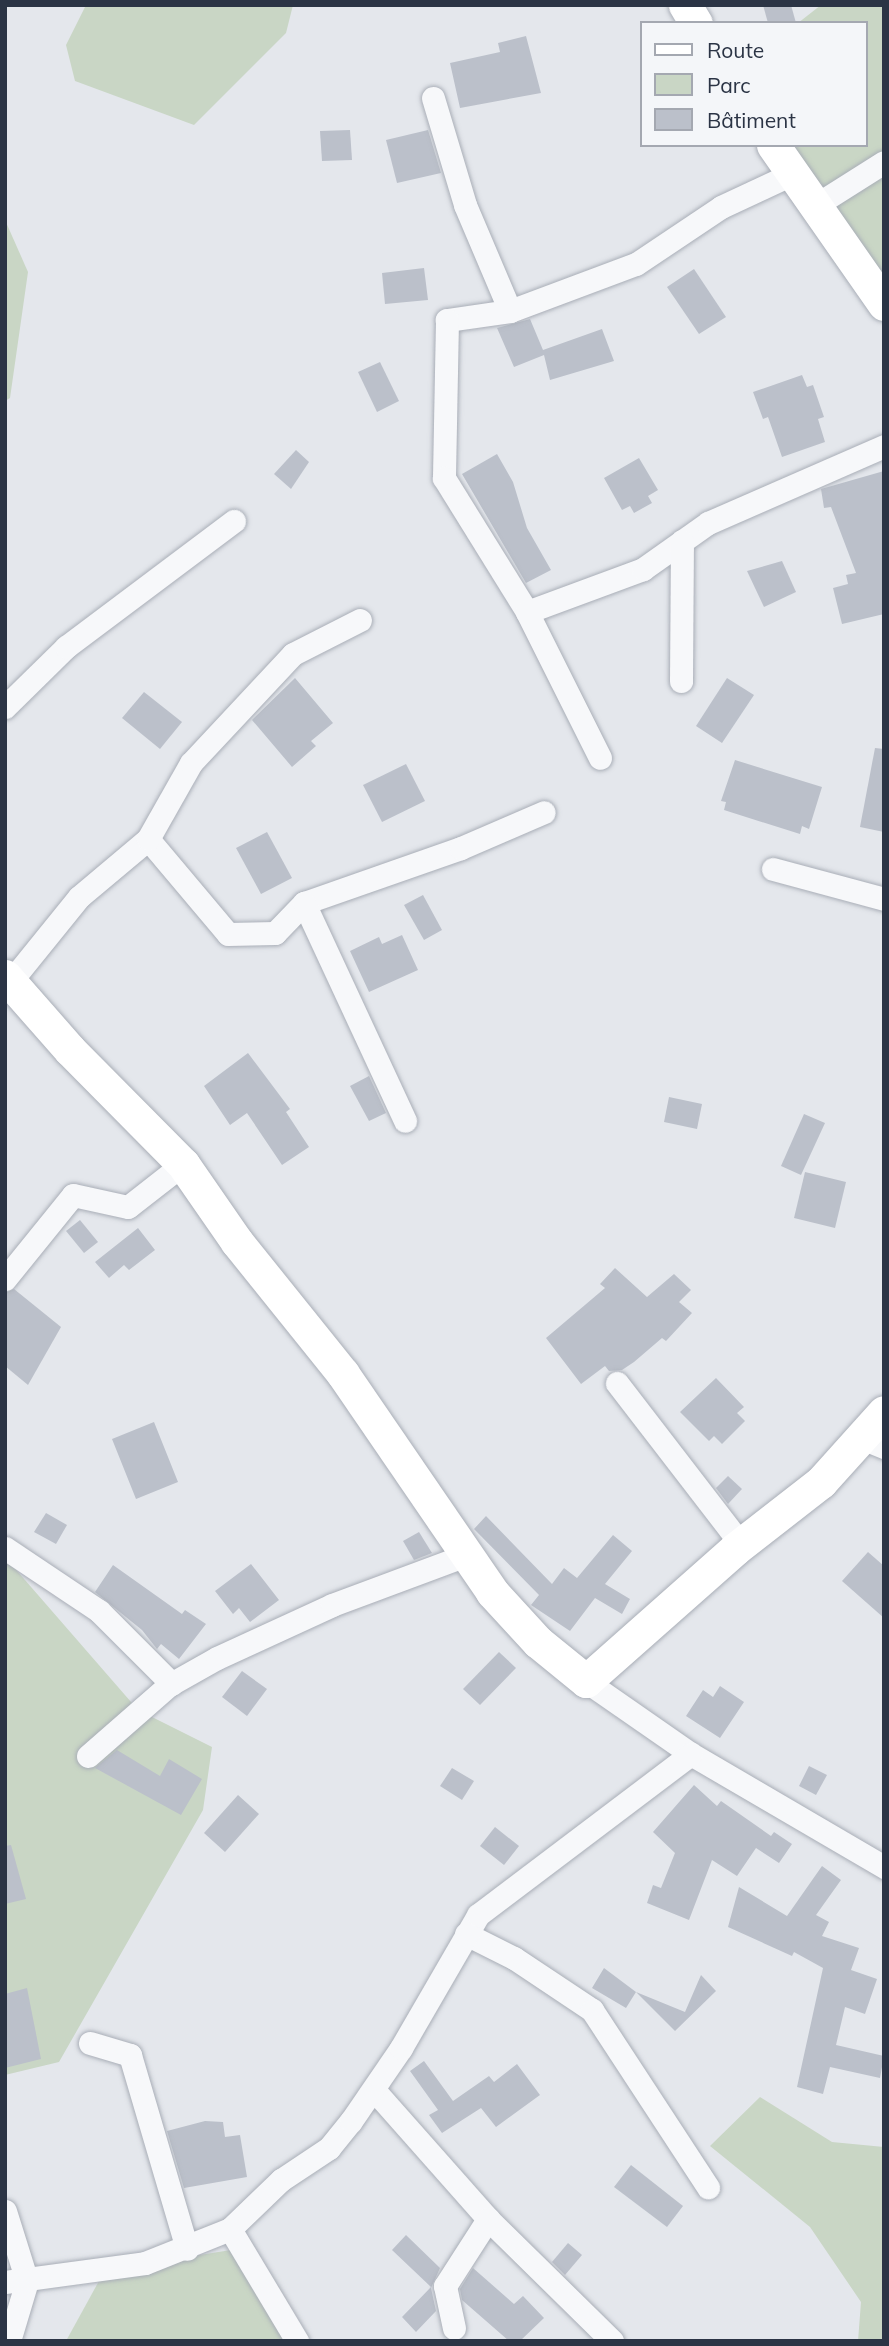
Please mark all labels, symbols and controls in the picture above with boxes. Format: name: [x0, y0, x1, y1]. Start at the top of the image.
legend: [640, 21, 868, 147]
text: Route: [707, 37, 764, 63]
text: Parc: [707, 72, 751, 98]
text: Bâtiment: [707, 107, 796, 133]

